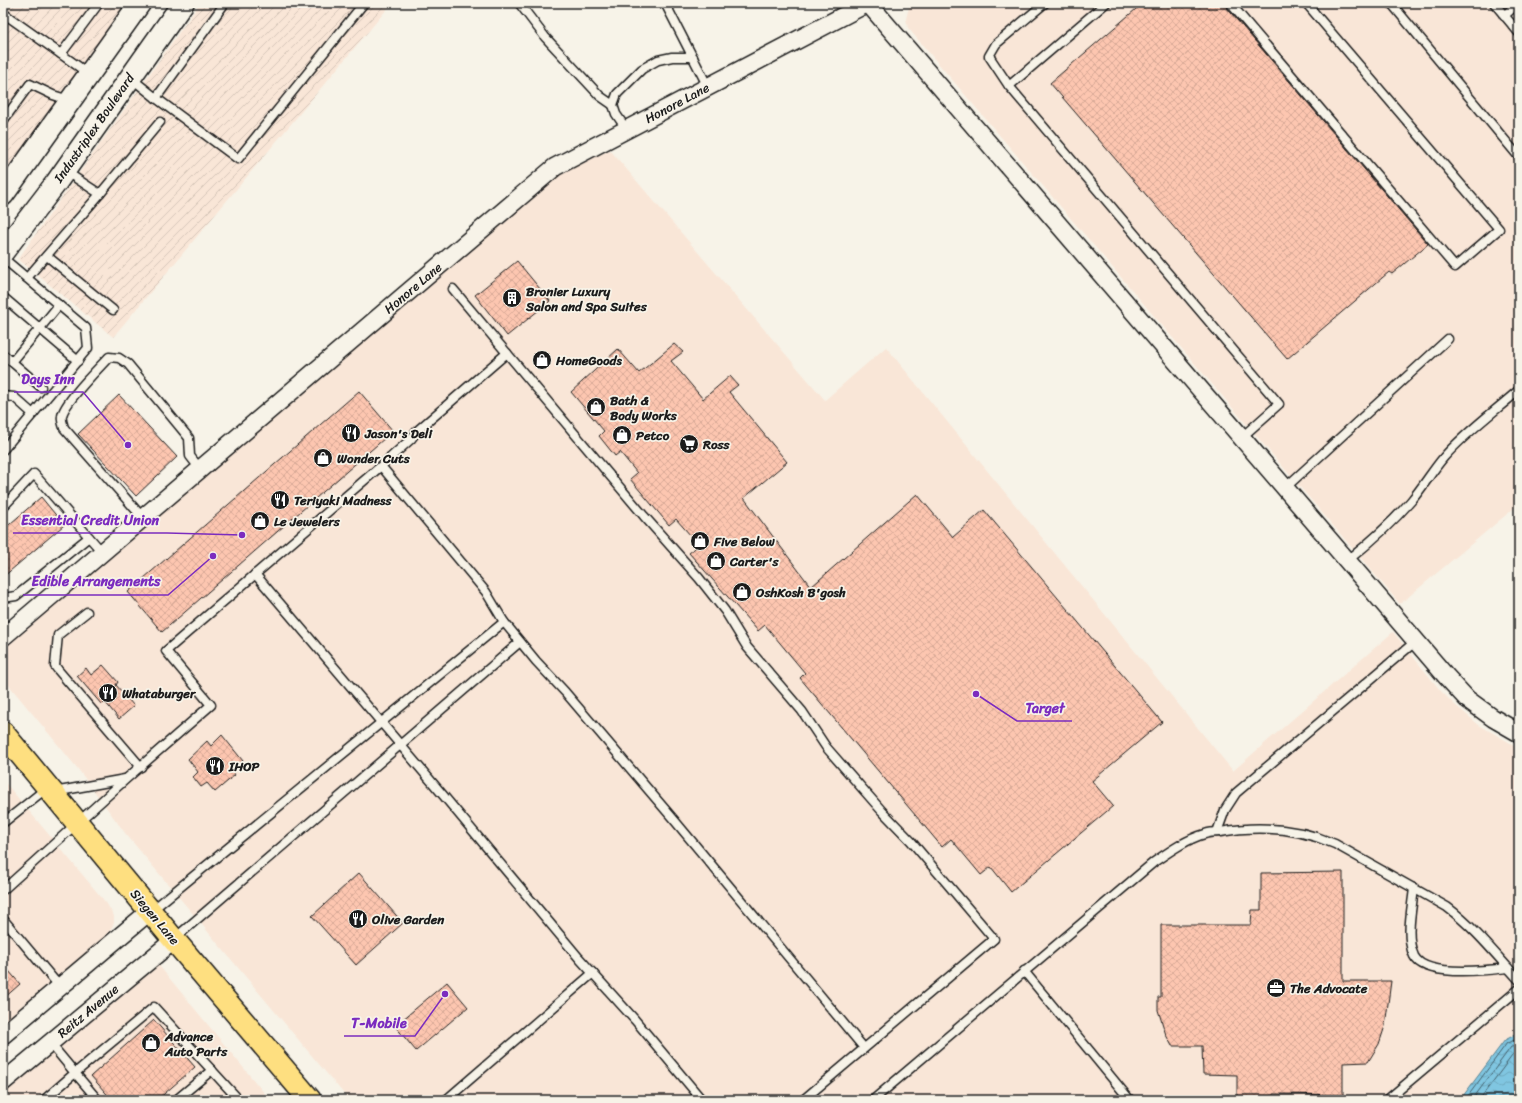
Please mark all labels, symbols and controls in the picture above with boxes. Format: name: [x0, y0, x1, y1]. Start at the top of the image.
street label: Industriplex Boulevard: [47, 68, 141, 188]
street label: Honore Lane: [640, 76, 714, 130]
street label: Honore Lane: [379, 256, 448, 320]
place label: Bronier Luxury Salon and Spa Suites: [525, 280, 648, 318]
building icon: Bronier Luxury Salon and Spa Suites: [501, 287, 523, 309]
shop icon: HomeGoods: [531, 349, 553, 371]
place label: HomeGoods: [555, 349, 622, 372]
callout: Days Inn: [14, 366, 83, 392]
text: Days Inn: [21, 367, 75, 392]
place label: Bath & Body Works: [610, 389, 678, 427]
shop icon: Bath & Body Works: [585, 396, 607, 418]
restaurant icon: Jason's Deli: [340, 422, 362, 444]
place label: Jason's Deli: [364, 422, 434, 445]
shop icon: Petco: [611, 424, 633, 446]
place label: Petco: [636, 424, 670, 447]
supermarket icon: Ross: [678, 433, 700, 455]
place label: Ross: [702, 433, 730, 456]
shop icon: Wonder Cuts: [312, 447, 334, 469]
place label: Wonder Cuts: [337, 447, 411, 470]
restaurant icon: Teriyaki Madness: [269, 489, 291, 511]
place label: Teriyaki Madness: [294, 489, 392, 512]
callout: Essential Credit Union: [13, 507, 167, 533]
text: Essential Credit Union: [21, 508, 160, 533]
shop icon: Le Jewelers: [249, 510, 271, 532]
place label: Le Jewelers: [274, 510, 341, 533]
shop icon: Five Below: [689, 530, 711, 552]
place label: Five Below: [713, 530, 776, 553]
shop icon: Carter's: [705, 550, 727, 572]
place label: Carter's: [729, 550, 780, 573]
callout: Edible Arrangements: [23, 569, 168, 595]
text: Edible Arrangements: [32, 569, 161, 594]
shop icon: OshKosh B'gosh: [731, 581, 753, 603]
place label: OshKosh B'gosh: [755, 581, 846, 604]
restaurant icon: Whataburger: [97, 682, 119, 704]
place label: Whataburger: [122, 682, 197, 705]
callout: Target: [1017, 695, 1072, 721]
text: Target: [1025, 696, 1066, 721]
restaurant icon: IHOP: [204, 755, 226, 777]
place label: IHOP: [228, 755, 260, 778]
street label: Siegen Lane: [124, 884, 186, 951]
restaurant icon: Olive Garden: [347, 908, 369, 930]
place label: Olive Garden: [371, 908, 445, 931]
office icon: The Advocate: [1265, 977, 1287, 999]
place label: The Advocate: [1290, 977, 1368, 1000]
street label: Reitz Avenue: [52, 978, 124, 1044]
callout: T-Mobile: [344, 1010, 415, 1036]
text: T-Mobile: [351, 1011, 407, 1036]
place label: Advance Auto Parts: [164, 1025, 228, 1063]
shop icon: Advance Auto Parts: [140, 1032, 162, 1054]

